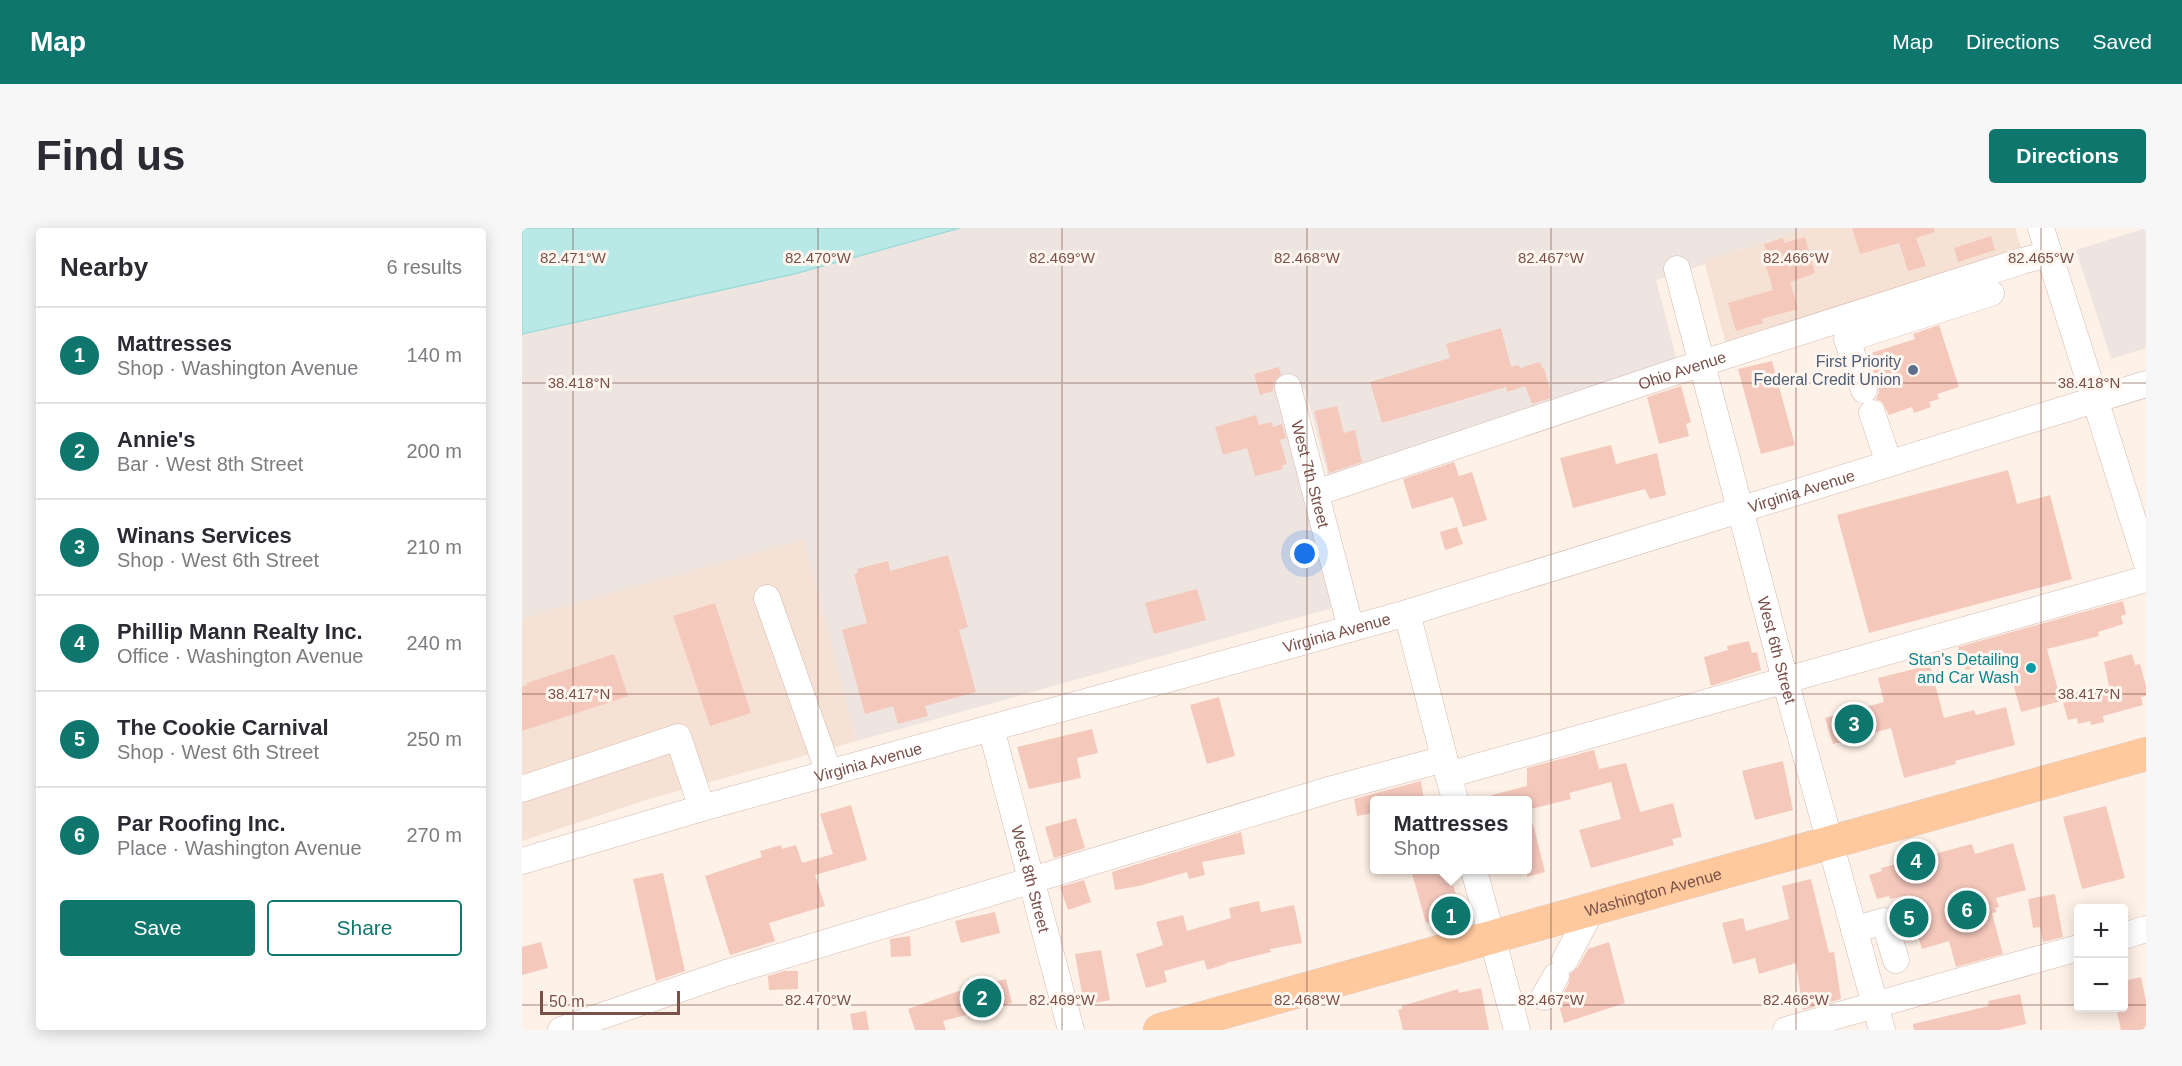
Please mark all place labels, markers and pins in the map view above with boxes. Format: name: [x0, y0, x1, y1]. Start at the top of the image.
place label: First Priority Federal Credit Union: [1753, 353, 1901, 388]
marker: First Priority Federal Credit Union: [1906, 363, 1920, 377]
place label: Stan's Detailing and Car Wash: [1908, 651, 2019, 686]
marker: Stan's Detailing and Car Wash: [2024, 661, 2038, 675]
pin: 3: [1834, 702, 1874, 746]
pin: 4: [1896, 838, 1936, 884]
pin: 6: [1948, 888, 1986, 932]
pin: 1: [1432, 894, 1470, 938]
pin: 5: [1890, 896, 1928, 940]
pin: 2: [962, 976, 1002, 1020]

